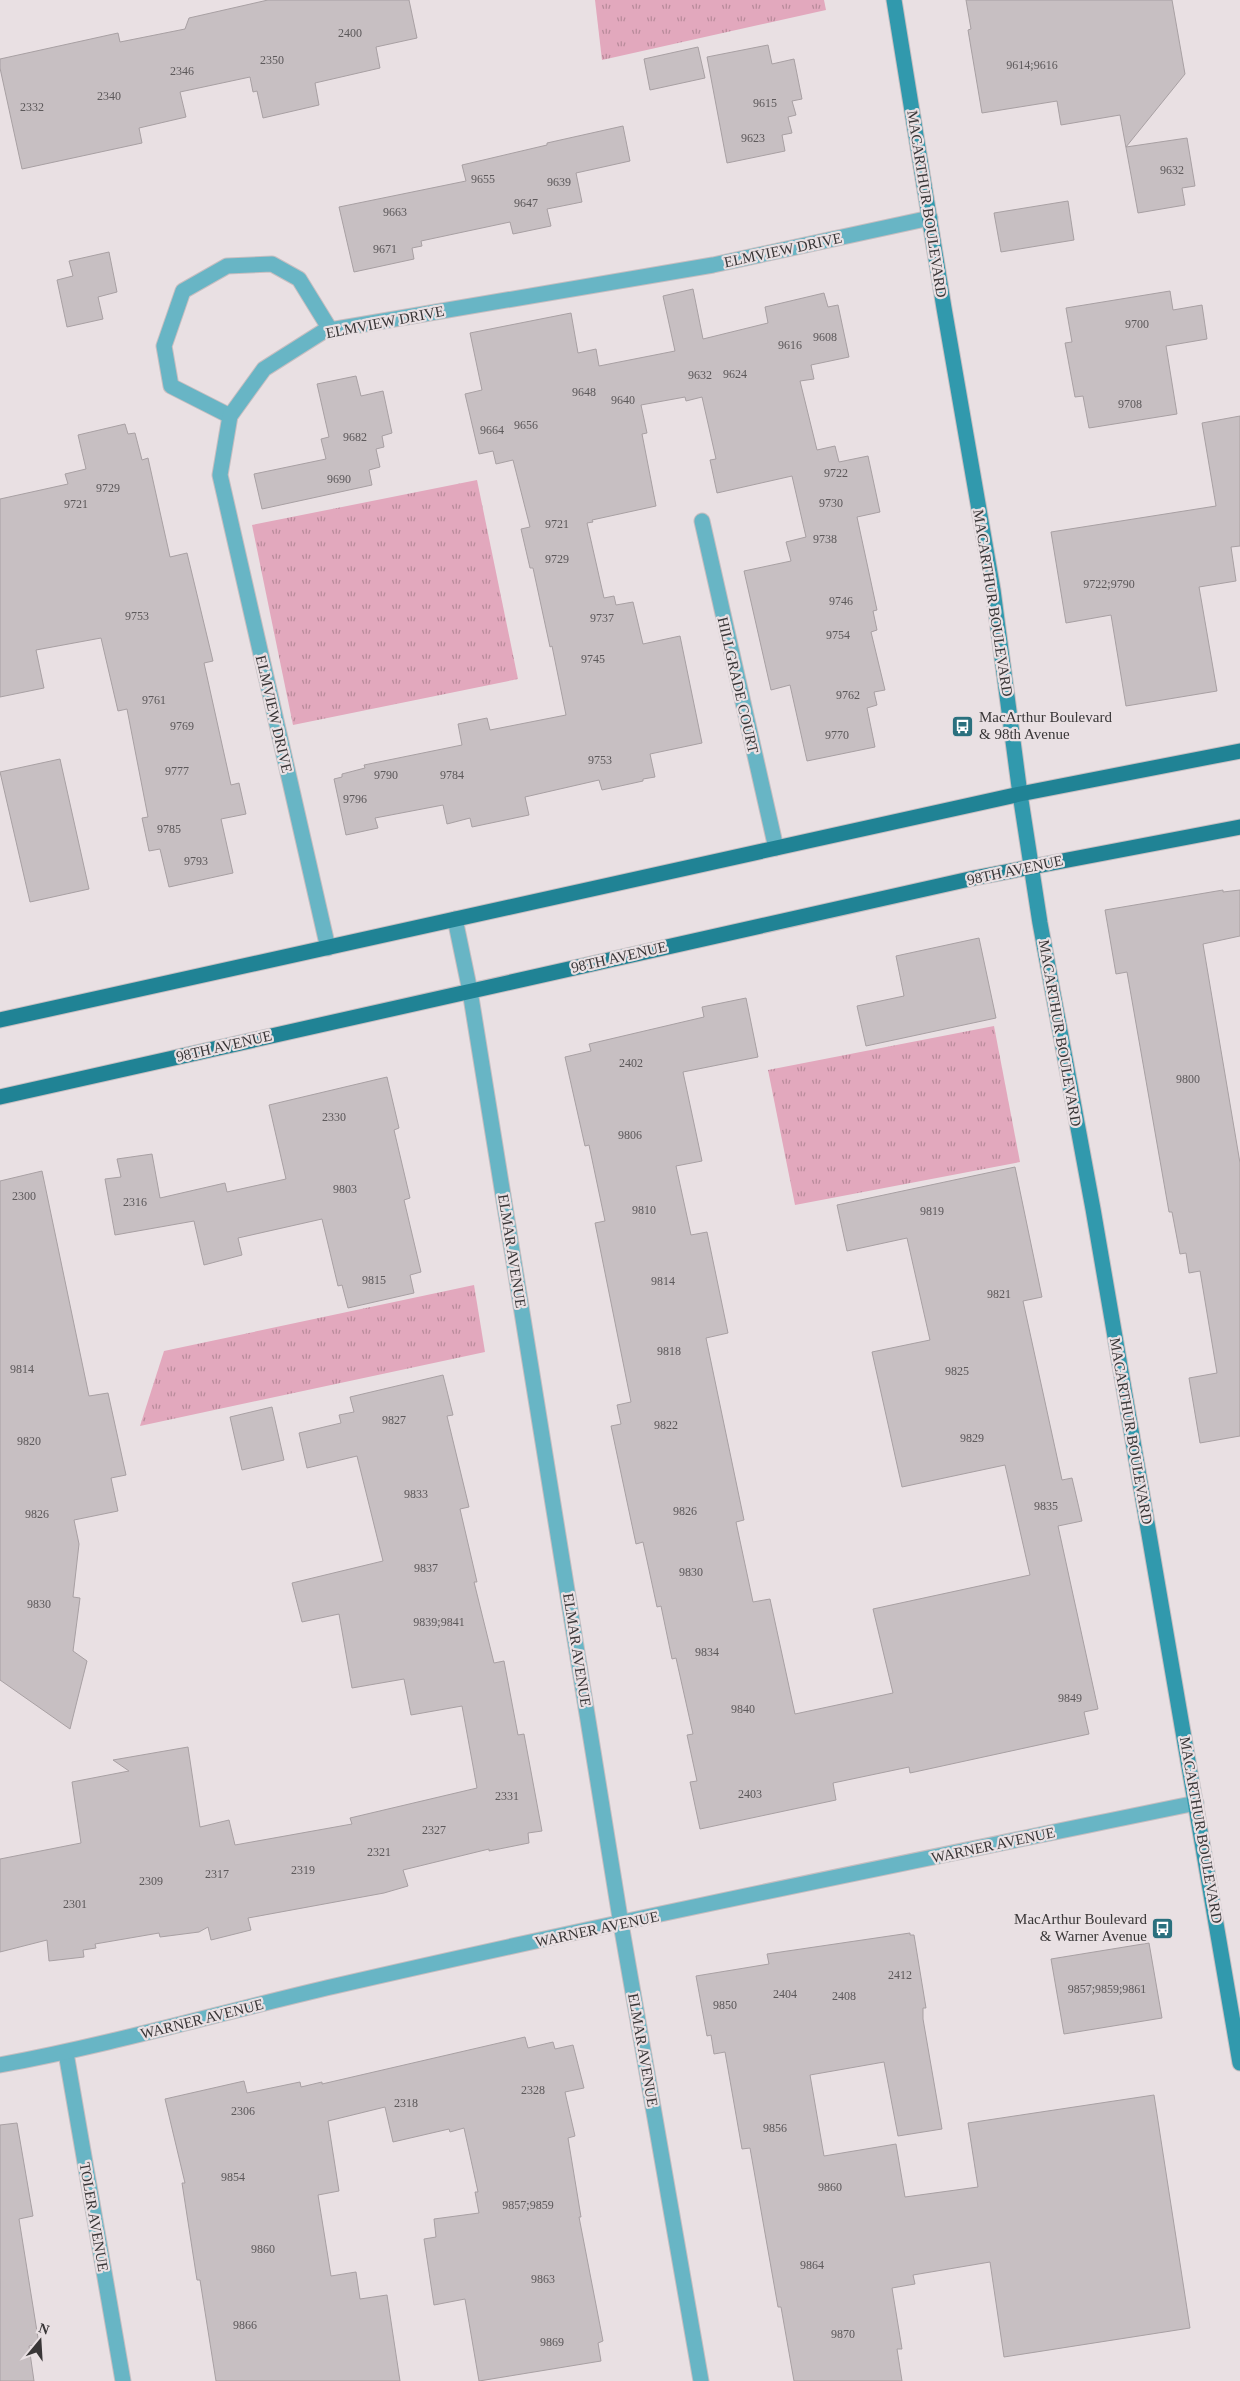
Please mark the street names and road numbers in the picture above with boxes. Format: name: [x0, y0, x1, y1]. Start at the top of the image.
street label: MACARTHUR BOULEVARD: [904, 109, 950, 299]
street label: ELMVIEW DRIVE: [723, 230, 843, 270]
street label: ELMVIEW DRIVE: [325, 303, 445, 341]
street label: MACARTHUR BOULEVARD: [970, 508, 1016, 698]
street label: HILLGRADE COURT: [715, 615, 761, 755]
street label: ELMVIEW DRIVE: [253, 654, 295, 774]
street label: 98TH AVENUE: [966, 852, 1064, 888]
street label: 98TH AVENUE: [570, 938, 668, 976]
street label: MACARTHUR BOULEVARD: [1036, 938, 1084, 1128]
street label: 98TH AVENUE: [175, 1027, 273, 1065]
street label: ELMAR AVENUE: [495, 1193, 529, 1309]
street label: MACARTHUR BOULEVARD: [1107, 1336, 1155, 1526]
street label: ELMAR AVENUE: [560, 1592, 594, 1708]
street label: MACARTHUR BOULEVARD: [1177, 1735, 1225, 1925]
street label: WARNER AVENUE: [930, 1824, 1056, 1866]
street label: WARNER AVENUE: [534, 1908, 660, 1950]
street label: ELMAR AVENUE: [625, 1992, 661, 2108]
street label: WARNER AVENUE: [139, 1996, 265, 2042]
street label: TOLER AVENUE: [77, 2161, 111, 2273]

